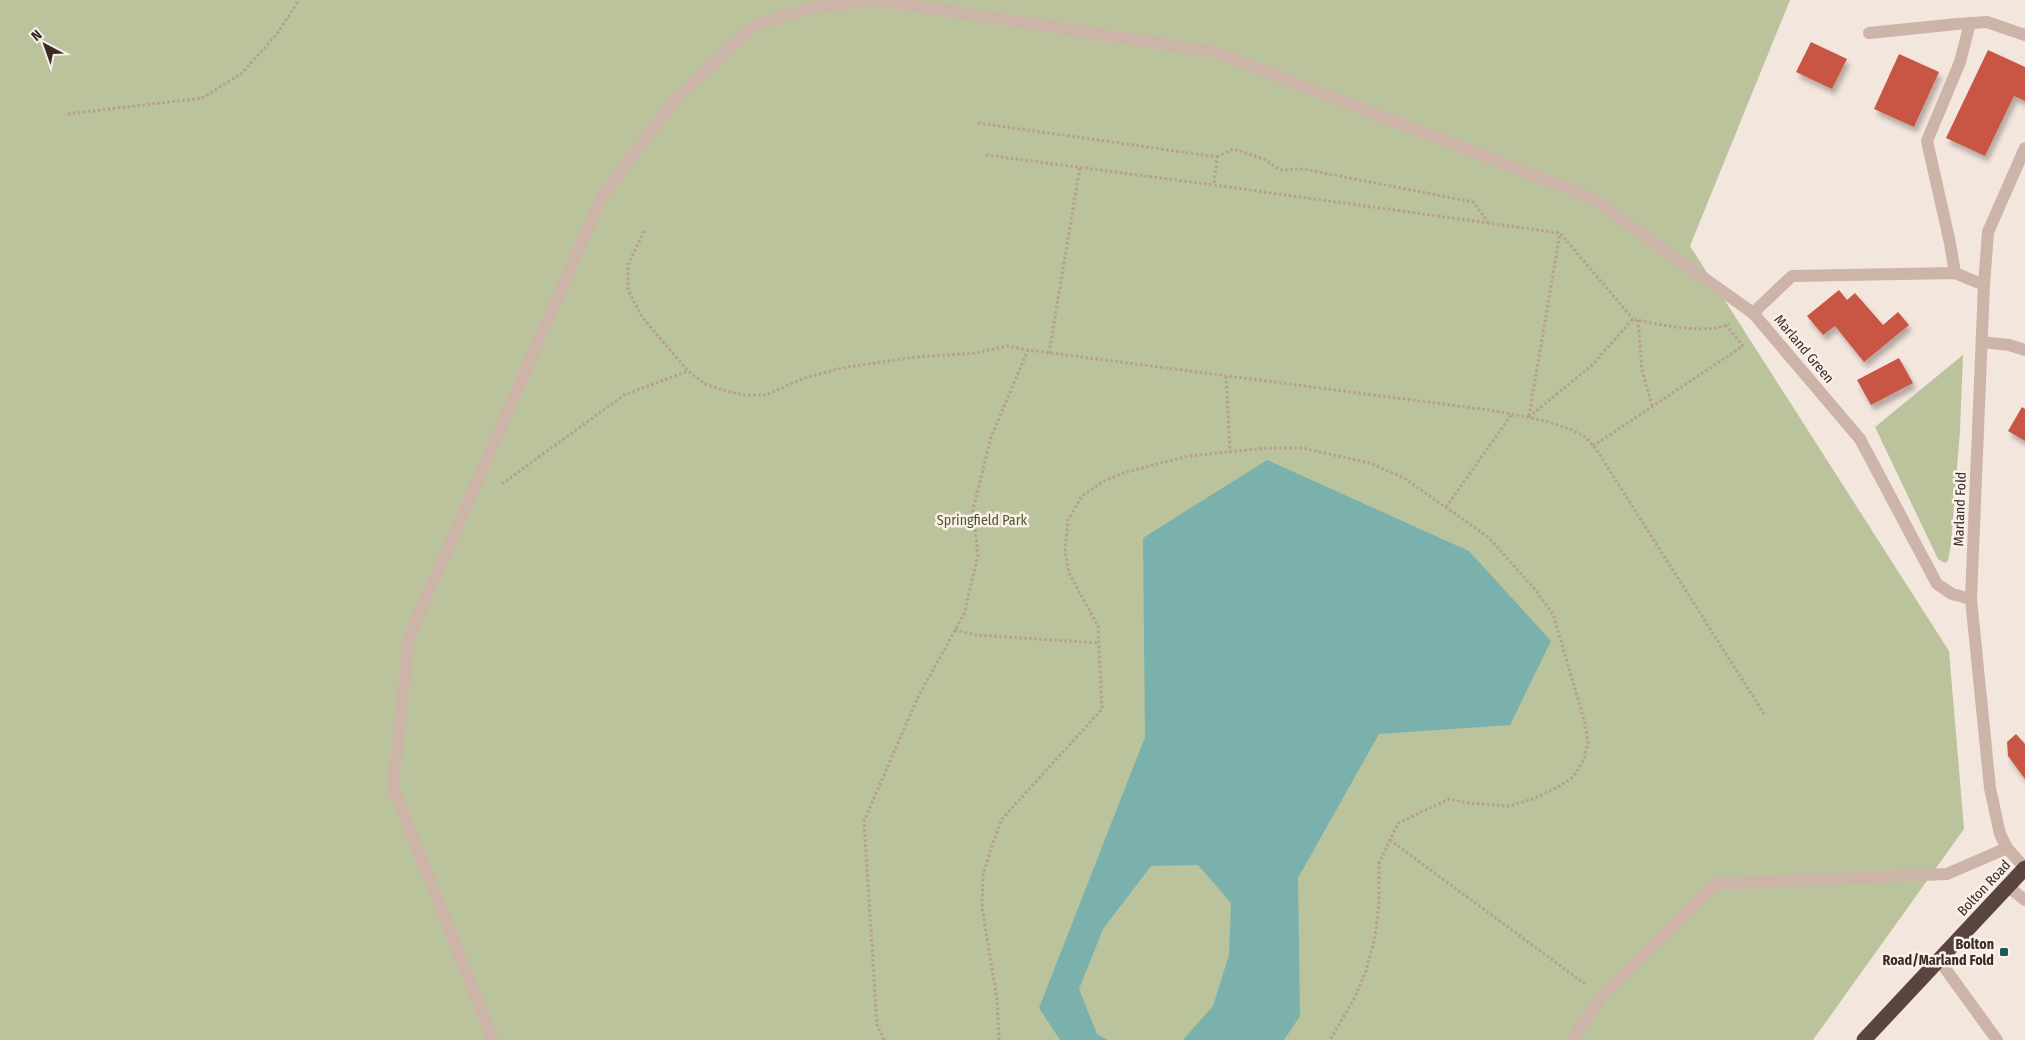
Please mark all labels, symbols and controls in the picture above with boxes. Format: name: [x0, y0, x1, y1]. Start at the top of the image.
north arrow: [20, 20, 70, 70]
text: N: [28, 26, 46, 45]
street label: Marland Green: [1770, 311, 1838, 387]
street label: Marland Fold: [1950, 471, 1970, 547]
park label: Springfield Park: [937, 512, 1028, 529]
street label: Bolton Road: [1954, 857, 2014, 919]
place label: Bolton Road/Marland Fold: [1883, 936, 1994, 969]
marker: Bolton Road/Marland Fold: [1998, 946, 2010, 958]

